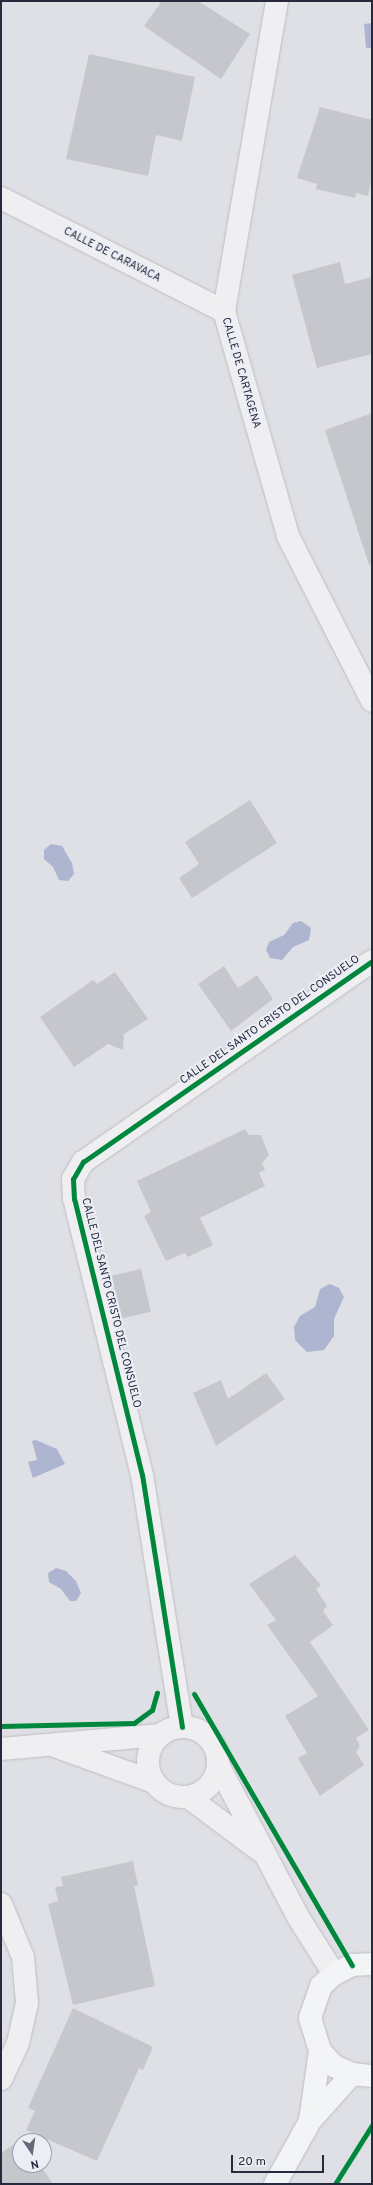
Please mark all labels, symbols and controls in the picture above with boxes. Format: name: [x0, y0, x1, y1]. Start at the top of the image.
street label: CALLE DE CARAVACA: [61, 225, 163, 285]
street label: CALLE DE CARTAGENA: [219, 316, 263, 430]
street label: CALLE DEL SANTO CRISTO DEL CONSUELO: [177, 952, 363, 1088]
street label: CALLE DEL SANTO CRISTO DEL CONSUELO: [78, 1196, 144, 1410]
north arrow: [12, 2133, 52, 2173]
scale bar: [233, 2147, 326, 2173]
text: 20 m: [238, 2154, 266, 2170]
text: N: [29, 2156, 40, 2171]

